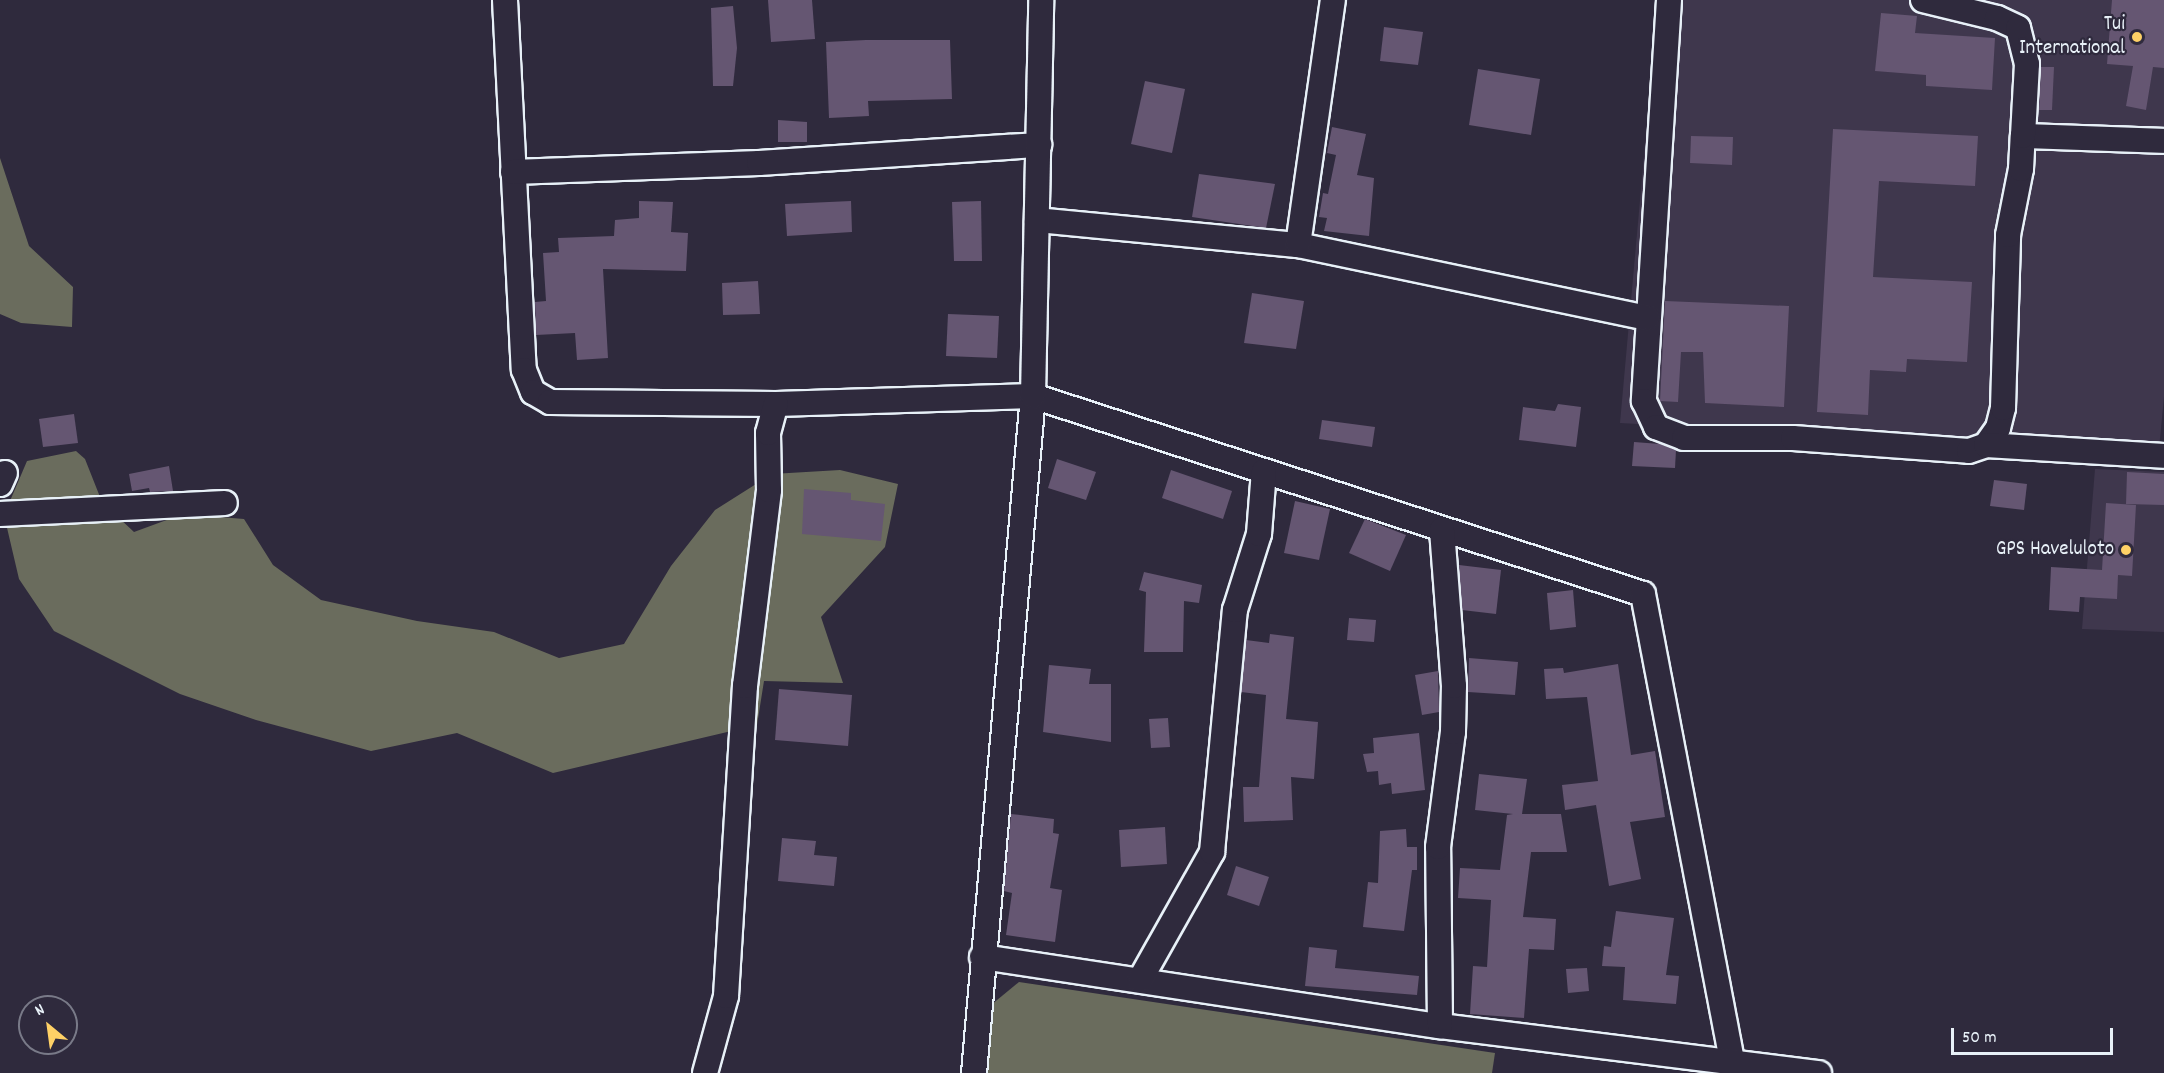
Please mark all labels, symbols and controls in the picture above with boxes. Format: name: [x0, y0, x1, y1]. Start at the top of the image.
place label: Tui International: [2019, 12, 2125, 62]
marker: Tui International: [2130, 30, 2144, 44]
place label: GPS Haveluloto: [1996, 537, 2114, 563]
marker: GPS Haveluloto: [2119, 543, 2133, 557]
north arrow: [18, 995, 78, 1055]
text: N: [31, 999, 49, 1023]
scale bar: [1954, 1016, 2116, 1054]
text: 50 m: [1962, 1026, 1997, 1051]

